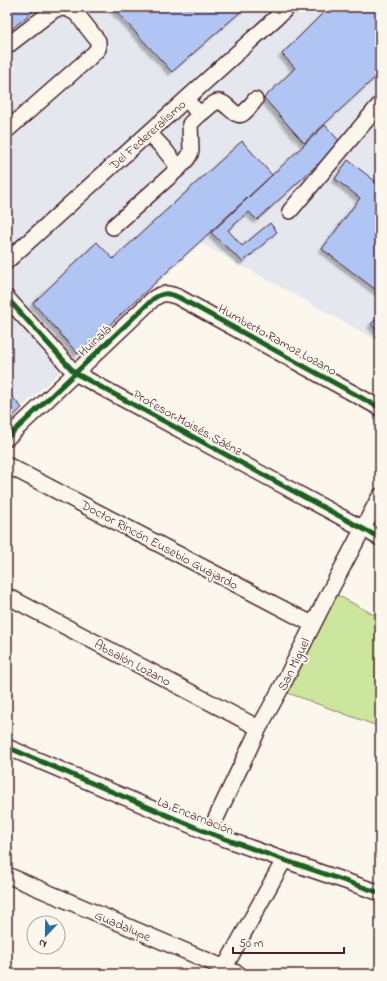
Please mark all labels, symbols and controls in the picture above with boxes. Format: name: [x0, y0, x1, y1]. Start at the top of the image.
street label: Del Federeralismo: [105, 95, 191, 175]
street label: Humberto Ramoz Lozano: [214, 300, 340, 381]
street label: Huinalá: [74, 320, 116, 362]
street label: Profesor Moisés Sáénz: [129, 385, 246, 461]
street label: Doctor Rincón Eusebio Guajardo: [76, 495, 242, 595]
street label: Absalón Lozano: [91, 635, 174, 692]
street label: San Miguel: [273, 635, 316, 695]
street label: La Encarnación: [154, 792, 237, 840]
street label: Guadalupe: [91, 906, 154, 947]
north arrow: [26, 915, 66, 955]
scale bar: [233, 929, 344, 955]
text: N: [36, 935, 49, 952]
text: 50 m: [239, 935, 263, 953]

